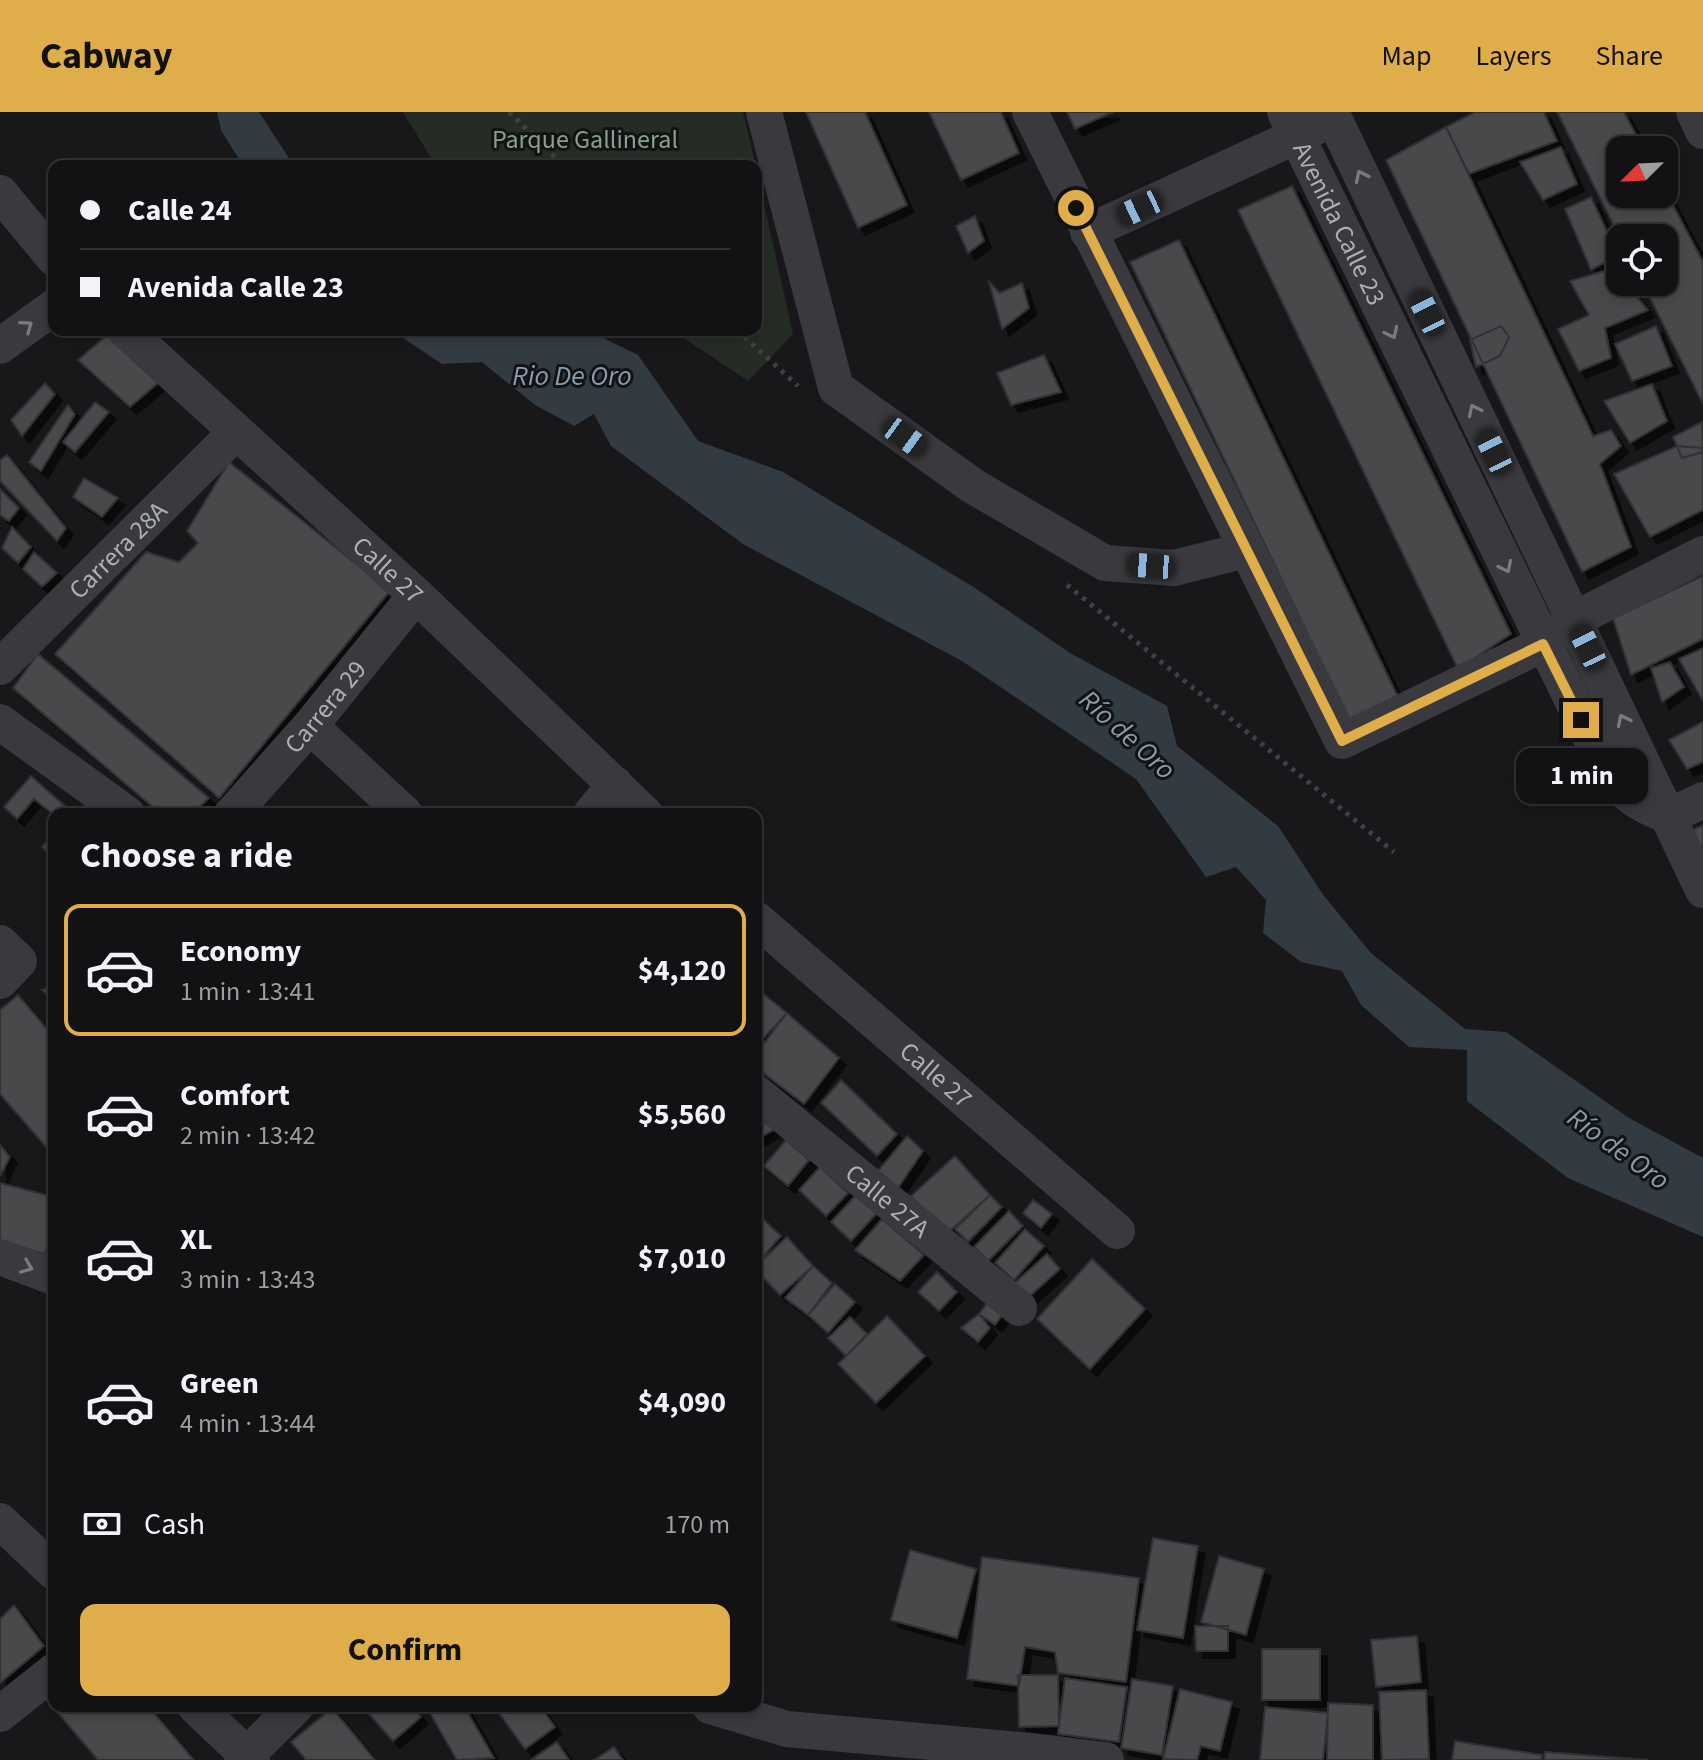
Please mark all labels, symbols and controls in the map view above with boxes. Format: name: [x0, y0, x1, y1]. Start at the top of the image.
text: Cabway: [40, 29, 173, 83]
text: Map: [1381, 36, 1431, 76]
text: Layers: [1475, 36, 1551, 76]
text: Share: [1595, 36, 1663, 76]
park label: Parque Gallineral: [492, 121, 678, 158]
street label: Avenida Calle 23: [1283, 136, 1395, 311]
north arrow: [1606, 136, 1678, 208]
map controls: [1606, 136, 1678, 296]
one-way arrow: [1355, 170, 1371, 184]
car: [1113, 187, 1167, 229]
text: Calle 24: [128, 189, 232, 232]
route start: [1058, 190, 1094, 226]
button: locate: [1606, 224, 1678, 296]
text: Avenida Calle 23: [128, 266, 344, 309]
car: [1406, 286, 1448, 340]
one-way arrow: [18, 322, 33, 336]
one-way arrow: [1382, 325, 1398, 340]
water label: Rio De Oro: [512, 356, 632, 396]
one-way arrow: [1468, 404, 1484, 419]
car: [879, 413, 931, 461]
car: [1473, 425, 1515, 479]
street label: Carrera 28A: [60, 492, 176, 608]
street label: Calle 27: [344, 528, 432, 612]
car: [1126, 552, 1176, 580]
one-way arrow: [1496, 559, 1512, 574]
car: [1567, 620, 1609, 674]
street label: Carrera 29: [276, 652, 375, 762]
water label: Río de Oro: [1070, 681, 1184, 789]
route end: [1563, 702, 1599, 738]
one-way arrow: [1617, 714, 1633, 729]
callout: 1 min: [1515, 748, 1647, 804]
text: 1 min: [1550, 757, 1614, 794]
text: Choose a ride: [80, 830, 293, 881]
text: Economy: [180, 930, 301, 973]
icon: car: [84, 934, 156, 1006]
text: $4,120: [638, 949, 726, 992]
text: 1 min · 13:41: [180, 973, 315, 1010]
street label: Calle 27: [891, 1033, 980, 1117]
text: Comfort: [180, 1074, 290, 1117]
icon: car: [84, 1078, 156, 1150]
text: $5,560: [638, 1093, 726, 1136]
water label: Río de Oro: [1559, 1098, 1678, 1200]
text: 2 min · 13:42: [180, 1117, 315, 1154]
street label: Calle 27A: [837, 1155, 938, 1247]
text: XL: [180, 1218, 213, 1261]
icon: car: [84, 1222, 156, 1294]
text: $7,010: [638, 1237, 726, 1280]
one-way arrow: [19, 1257, 33, 1273]
text: 3 min · 13:43: [180, 1261, 315, 1298]
text: Green: [180, 1362, 259, 1405]
icon: car: [84, 1366, 156, 1438]
text: $4,090: [638, 1381, 726, 1424]
text: 4 min · 13:44: [180, 1405, 315, 1442]
icon: cash: [80, 1502, 124, 1546]
text: Cash: [144, 1503, 205, 1546]
text: 170 m: [664, 1506, 730, 1543]
button: Confirm: [80, 1604, 730, 1696]

